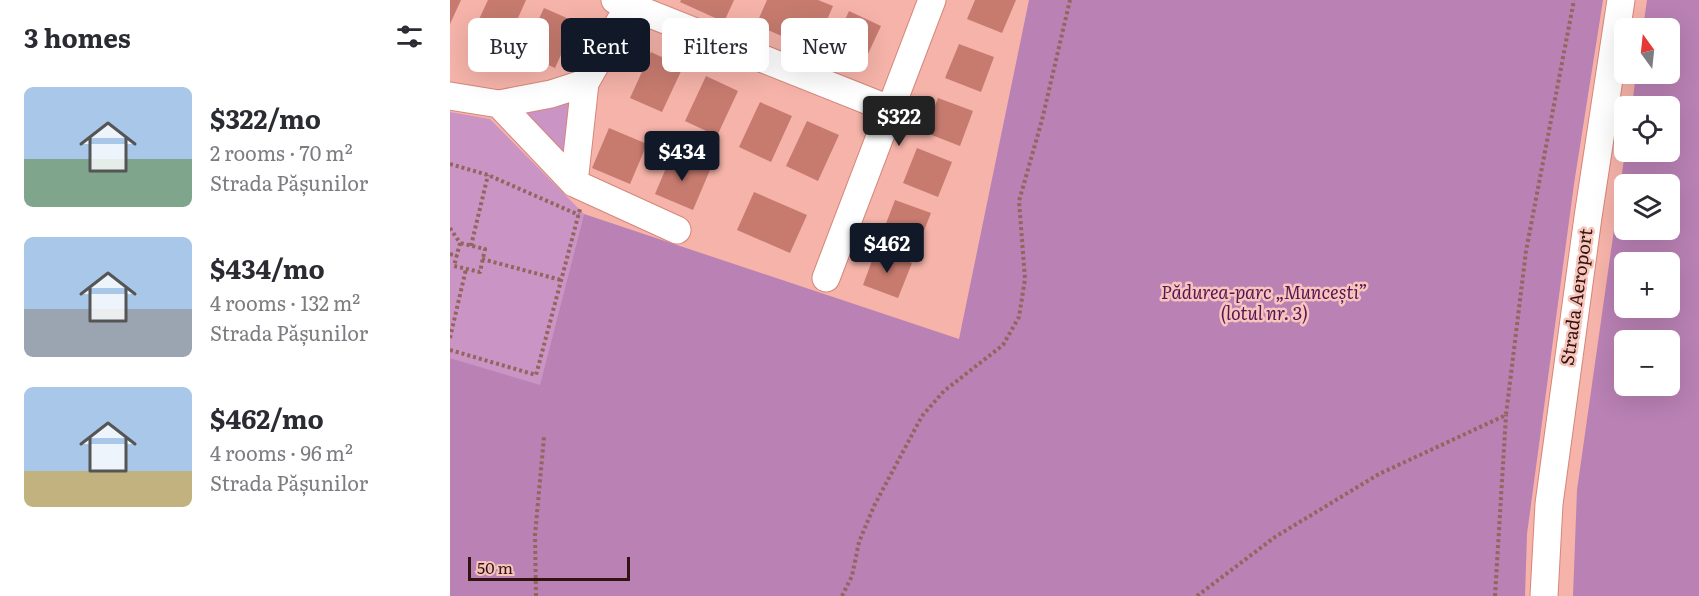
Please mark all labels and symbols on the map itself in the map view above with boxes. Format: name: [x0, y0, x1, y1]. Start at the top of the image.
north arrow: [1614, 18, 1680, 84]
pin: $322: [863, 96, 935, 147]
pin: $434: [646, 131, 718, 182]
pin: $462: [851, 223, 923, 274]
street label: Strada Aeroport: [1553, 226, 1599, 367]
park label: Pădurea-parc „Muncești” (lotul nr. 3): [1161, 278, 1367, 326]
scale bar: [468, 554, 630, 582]

